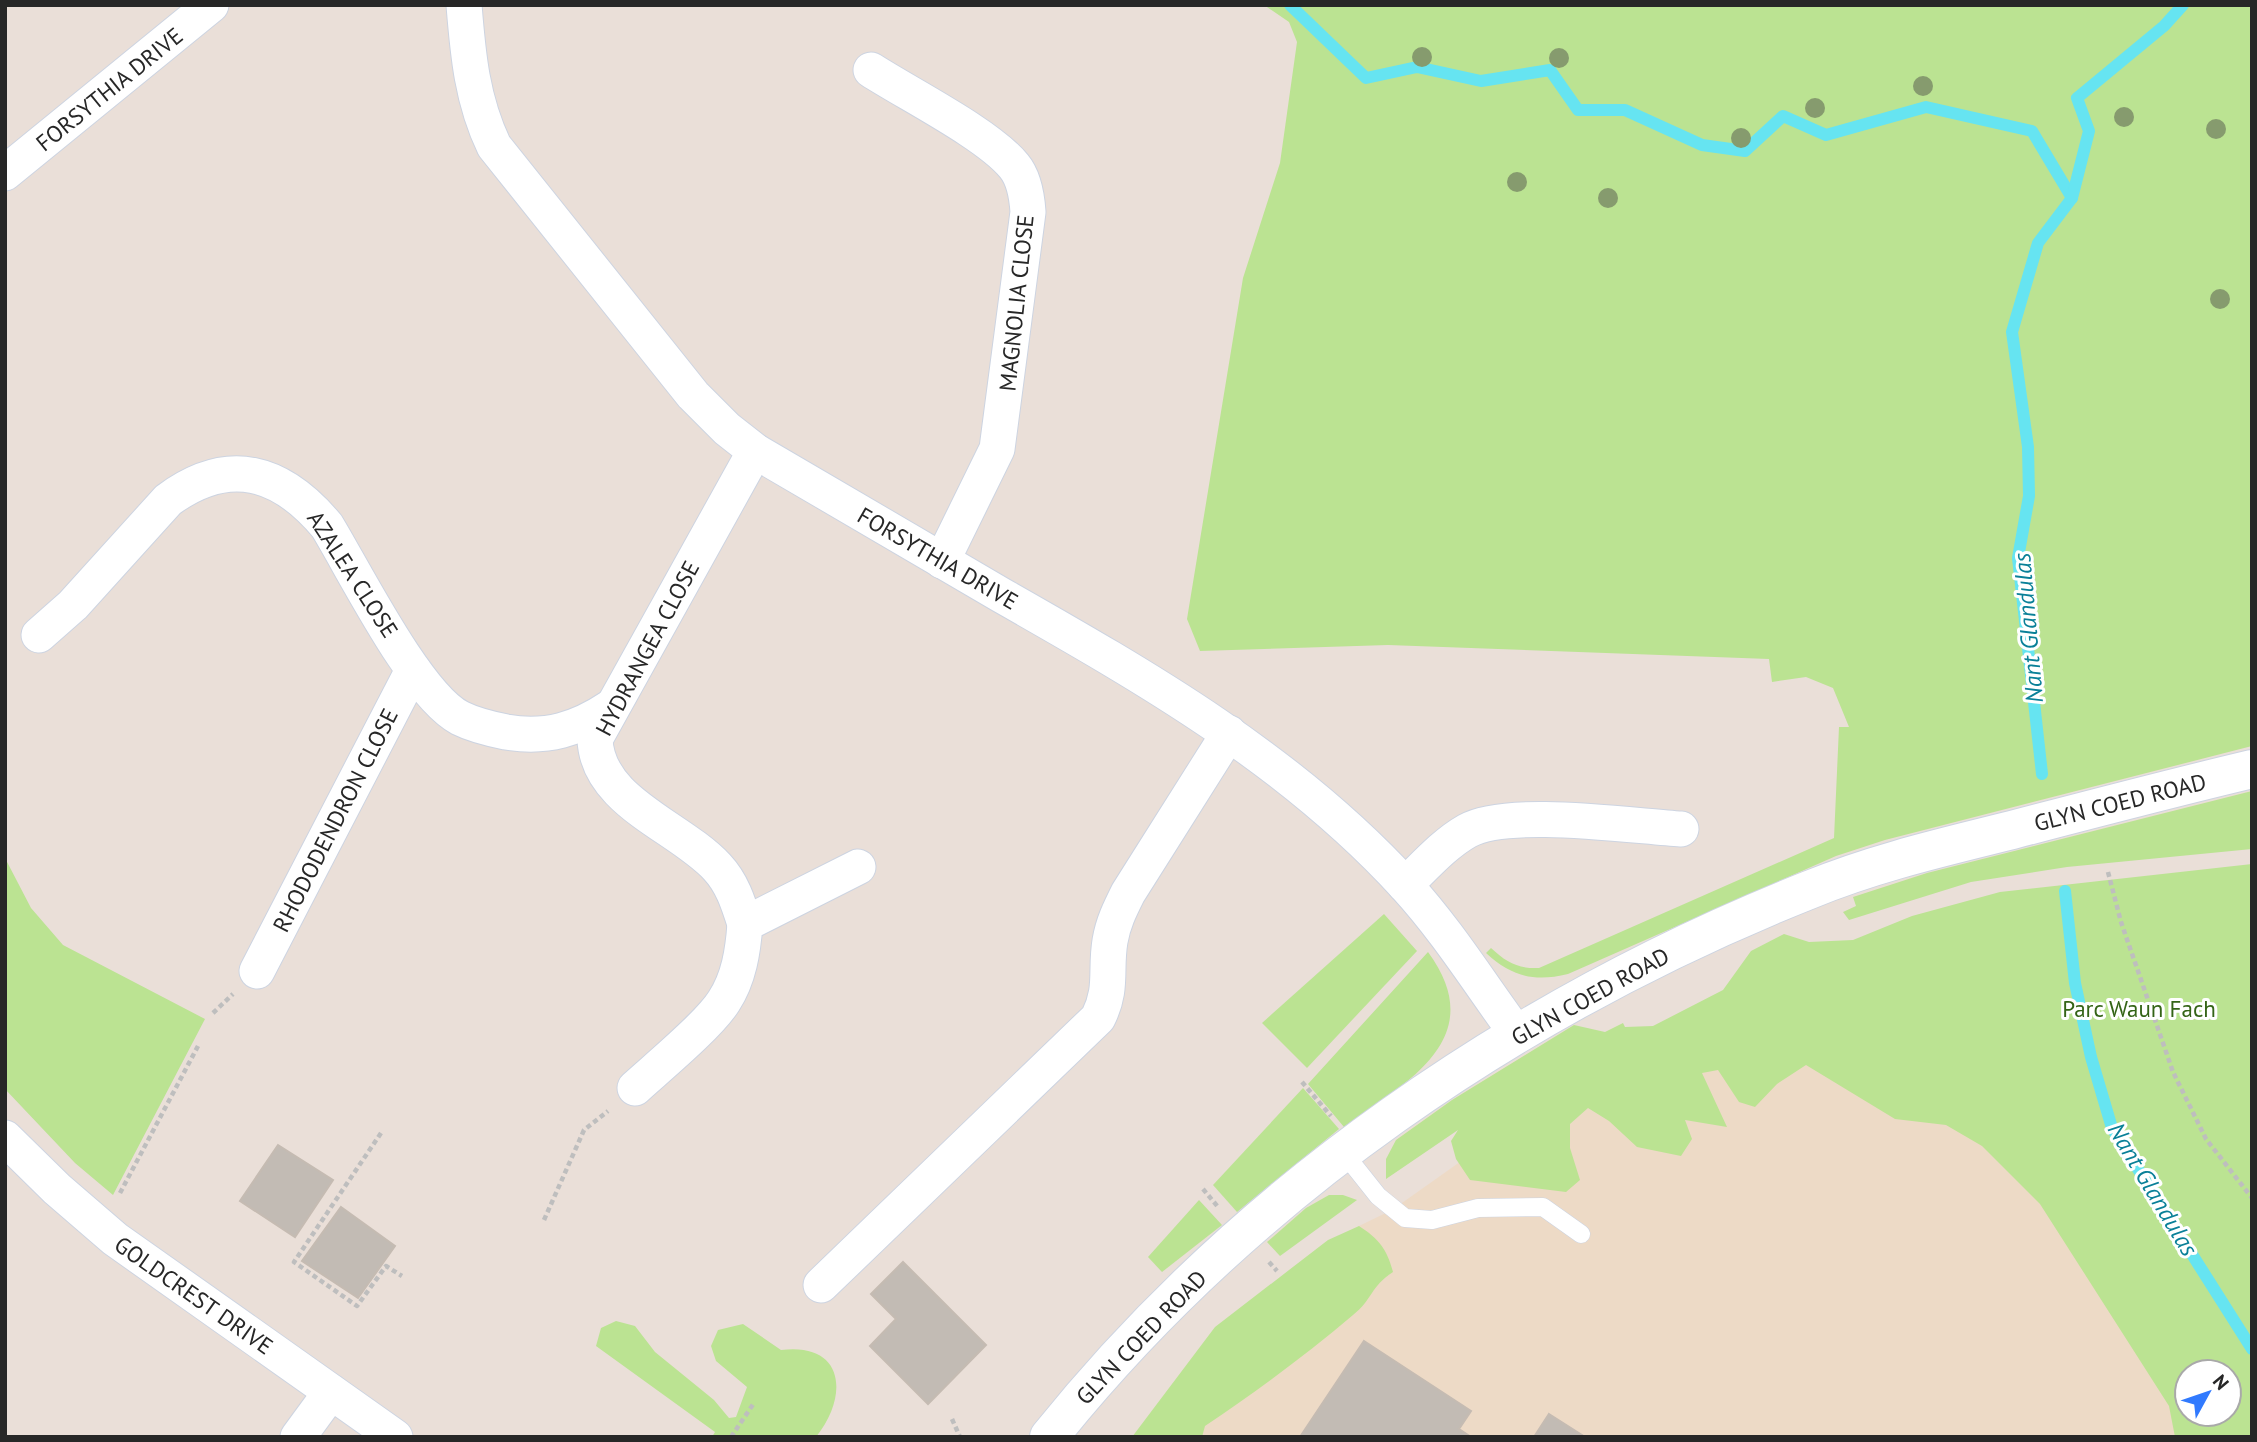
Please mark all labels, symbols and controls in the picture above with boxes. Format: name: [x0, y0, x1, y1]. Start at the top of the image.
street label: FORSYTHIA DRIVE: [30, 21, 188, 157]
street label: MAGNOLIA CLOSE: [992, 213, 1040, 393]
street label: FORSYTHIA DRIVE: [853, 500, 1023, 616]
street label: AZALEA CLOSE: [301, 505, 405, 643]
water label: Nant Glandulas: [2006, 551, 2050, 704]
street label: HYDRANGEA CLOSE: [589, 555, 705, 741]
street label: RHODODENDRON CLOSE: [266, 703, 404, 937]
street label: GLYN COED ROAD: [2031, 767, 2209, 837]
street label: GLYN COED ROAD: [1506, 941, 1674, 1051]
park label: Parc Waun Fach: [2062, 994, 2216, 1023]
water label: Nant Glandulas: [2101, 1117, 2205, 1262]
street label: GOLDCREST DRIVE: [109, 1230, 279, 1360]
street label: GLYN COED ROAD: [1069, 1264, 1213, 1410]
north arrow: [2173, 1358, 2243, 1428]
text: N: [2208, 1370, 2234, 1395]

